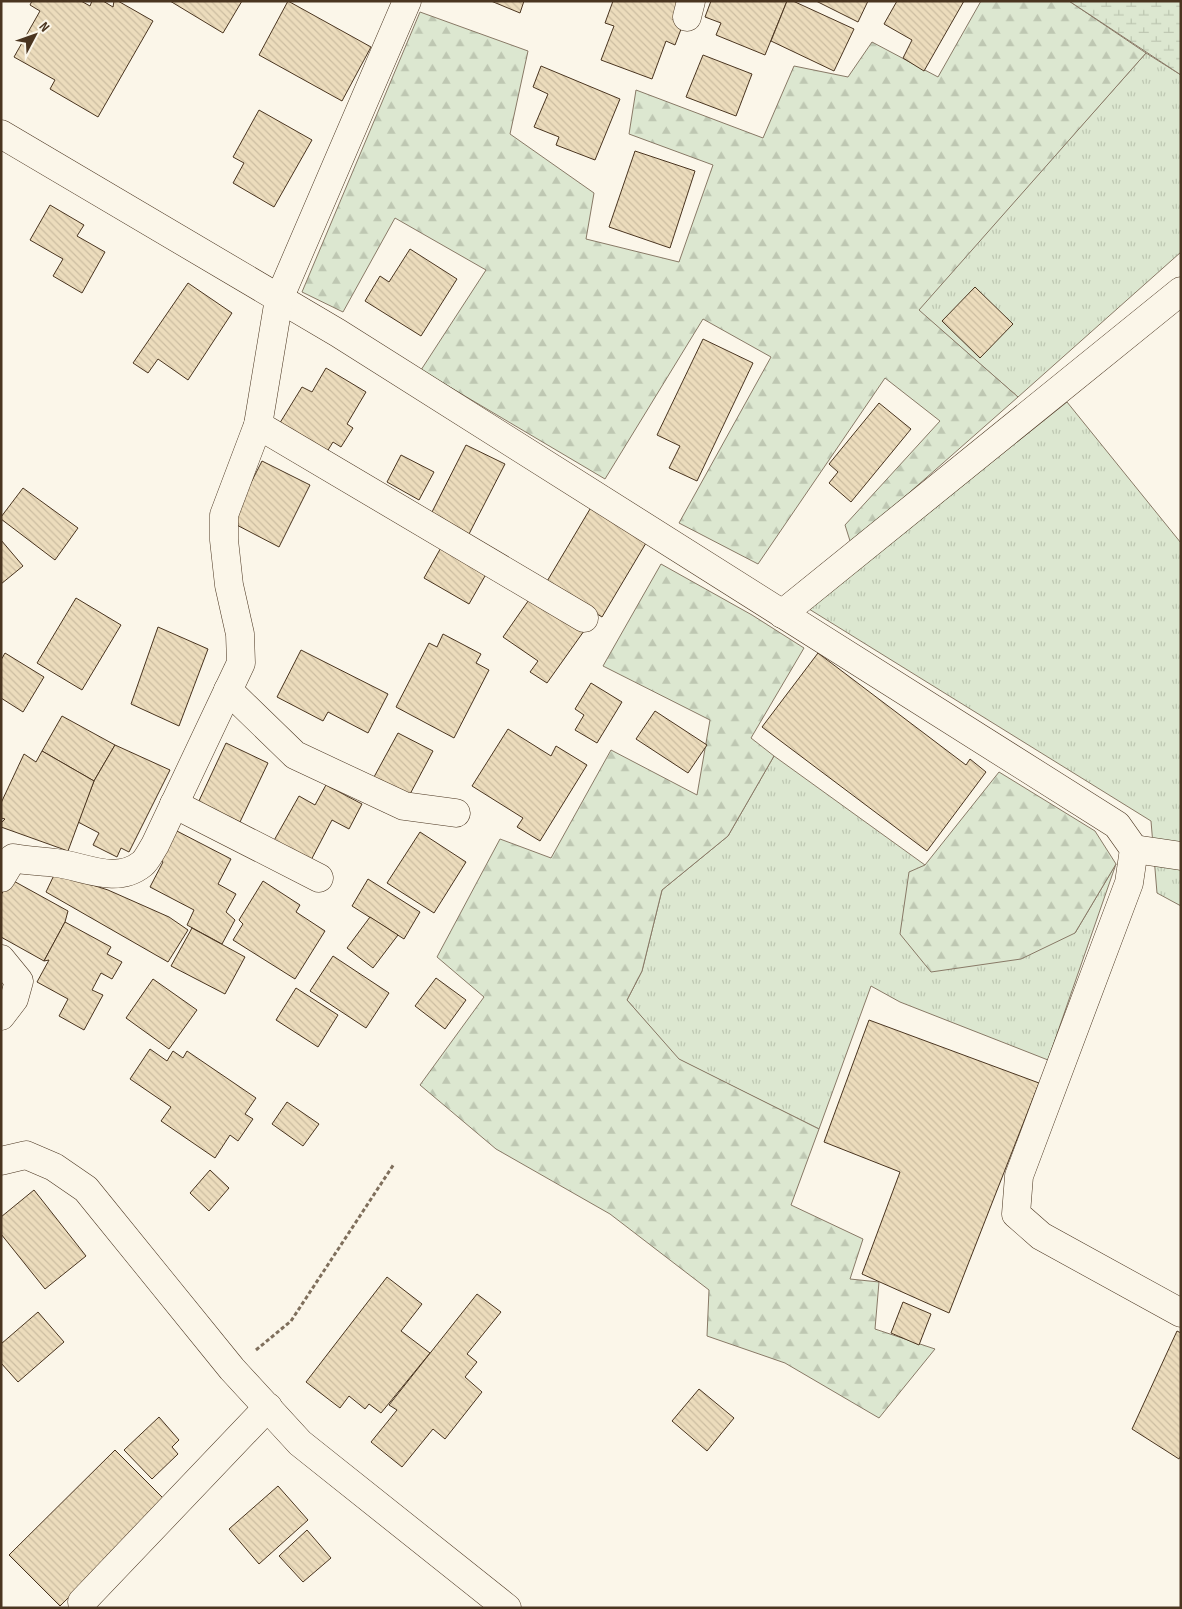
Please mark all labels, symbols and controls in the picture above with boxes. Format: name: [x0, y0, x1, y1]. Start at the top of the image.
north arrow: [10, 10, 60, 60]
text: N: [36, 18, 53, 35]

